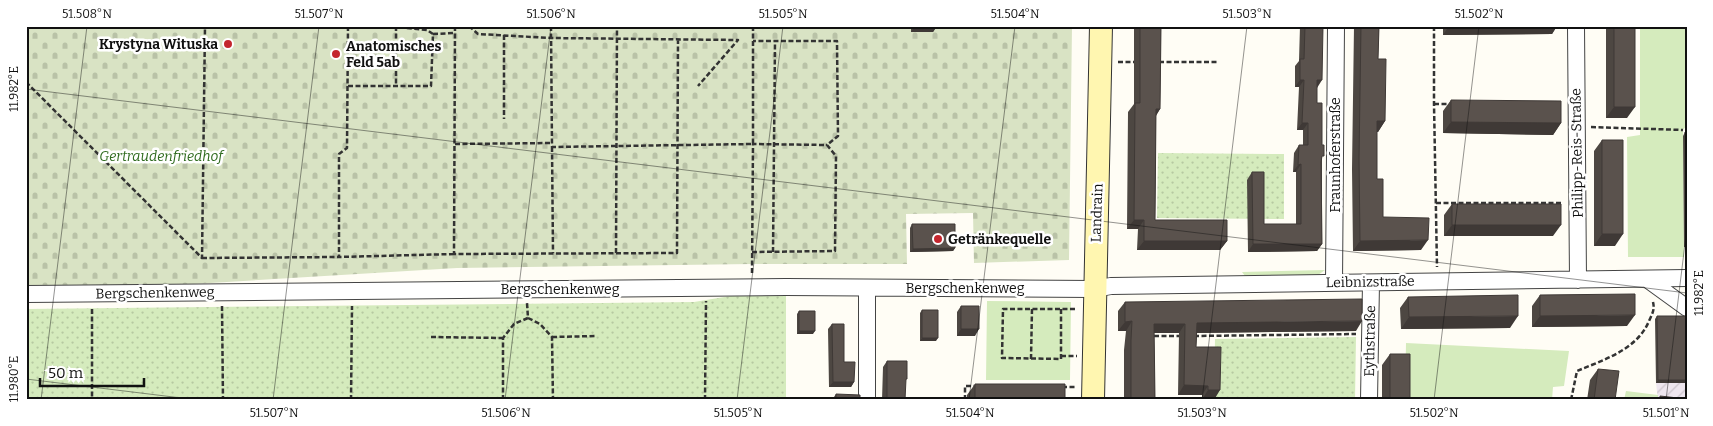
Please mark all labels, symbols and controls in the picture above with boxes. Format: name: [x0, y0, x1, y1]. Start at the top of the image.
text: 51.508°N: [62, 7, 112, 21]
text: 51.507°N: [294, 7, 344, 21]
text: 51.506°N: [526, 7, 576, 21]
text: 51.505°N: [759, 7, 808, 21]
text: 51.504°N: [990, 7, 1040, 21]
text: 51.503°N: [1222, 7, 1272, 21]
text: 51.502°N: [1454, 7, 1504, 21]
place label: Krystyna Wituska: [99, 36, 218, 53]
marker: Krystyna Wituska: [222, 38, 234, 50]
place label: Anatomisches Feld 5ab: [346, 38, 441, 71]
marker: Anatomisches Feld 5ab: [330, 48, 342, 60]
text: 11.982°E: [7, 66, 21, 112]
street label: Philipp-Reis-Straße: [1567, 88, 1587, 218]
street label: Fraunhoferstraße: [1327, 97, 1344, 213]
park label: Gertraudenfriedhof: [99, 148, 225, 165]
street label: Landrain: [1087, 183, 1107, 243]
place label: Getränkequelle: [948, 231, 1051, 248]
marker: Getränkequelle: [932, 233, 944, 245]
text: 11.982°E: [1692, 270, 1706, 316]
street label: Leibnizstraße: [1325, 273, 1415, 291]
street label: Bergschenkenweg: [906, 280, 1025, 297]
street label: Bergschenkenweg: [501, 281, 620, 298]
street label: Bergschenkenweg: [95, 283, 215, 303]
street label: Eythstraße: [1361, 305, 1379, 377]
text: 11.980°E: [7, 356, 21, 402]
scale bar: [40, 356, 144, 388]
text: 50 m: [48, 364, 84, 382]
text: 51.507°N: [249, 406, 299, 420]
text: 51.506°N: [481, 406, 531, 420]
text: 51.505°N: [714, 406, 763, 420]
text: 51.504°N: [945, 406, 995, 420]
text: 51.503°N: [1177, 406, 1227, 420]
text: 51.502°N: [1409, 406, 1459, 420]
text: 51.501°N: [1643, 406, 1690, 420]

